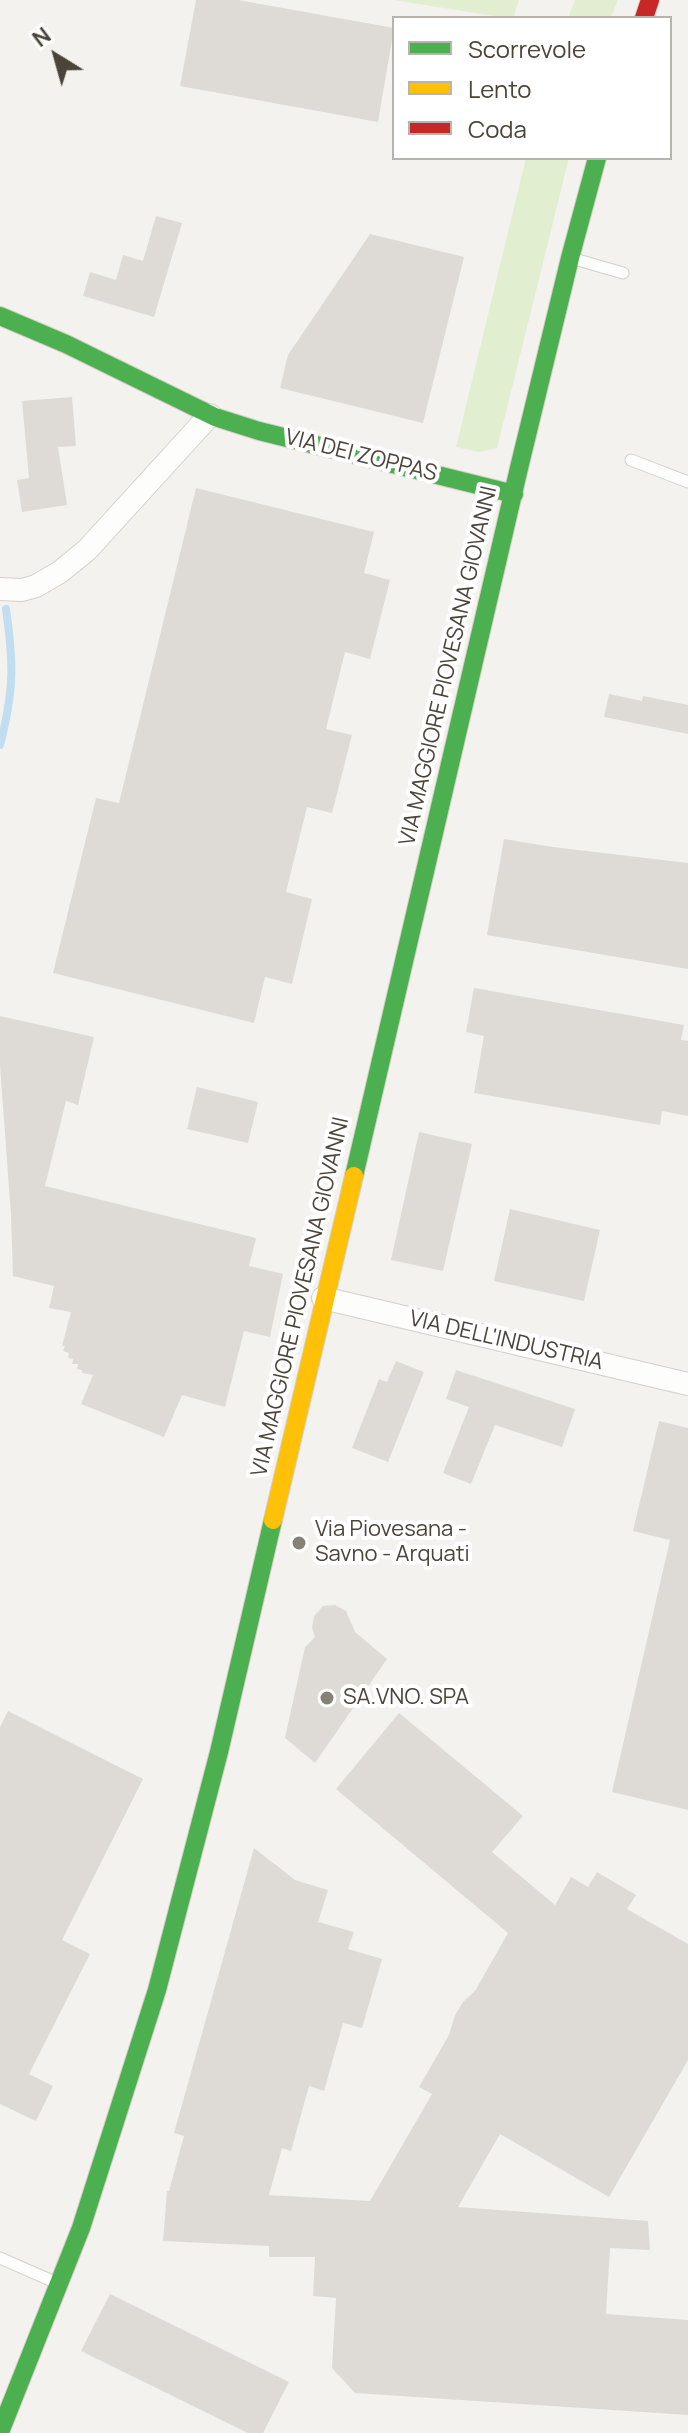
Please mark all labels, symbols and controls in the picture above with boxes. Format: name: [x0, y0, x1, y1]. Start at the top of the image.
north arrow: [16, 16, 96, 96]
legend: [392, 16, 672, 160]
text: N: [26, 20, 57, 54]
text: Scorrevole: [468, 32, 586, 65]
text: Lento: [468, 72, 532, 105]
text: Coda: [468, 112, 527, 145]
street label: VIA DEI ZOPPAS: [282, 424, 440, 488]
street label: VIA MAGGIORE PIOVESANA GIOVANNI: [395, 484, 503, 848]
street label: VIA MAGGIORE PIOVESANA GIOVANNI: [247, 1115, 355, 1479]
street label: VIA DELL'INDUSTRIA: [407, 1306, 605, 1376]
place label: Via Piovesana - Savno - Arquati: [315, 1517, 470, 1568]
marker: Via Piovesana - Savno - Arquati: [290, 1534, 308, 1552]
place label: SA.VNO. SPA: [343, 1685, 469, 1711]
marker: SA.VNO. SPA: [318, 1689, 336, 1707]

